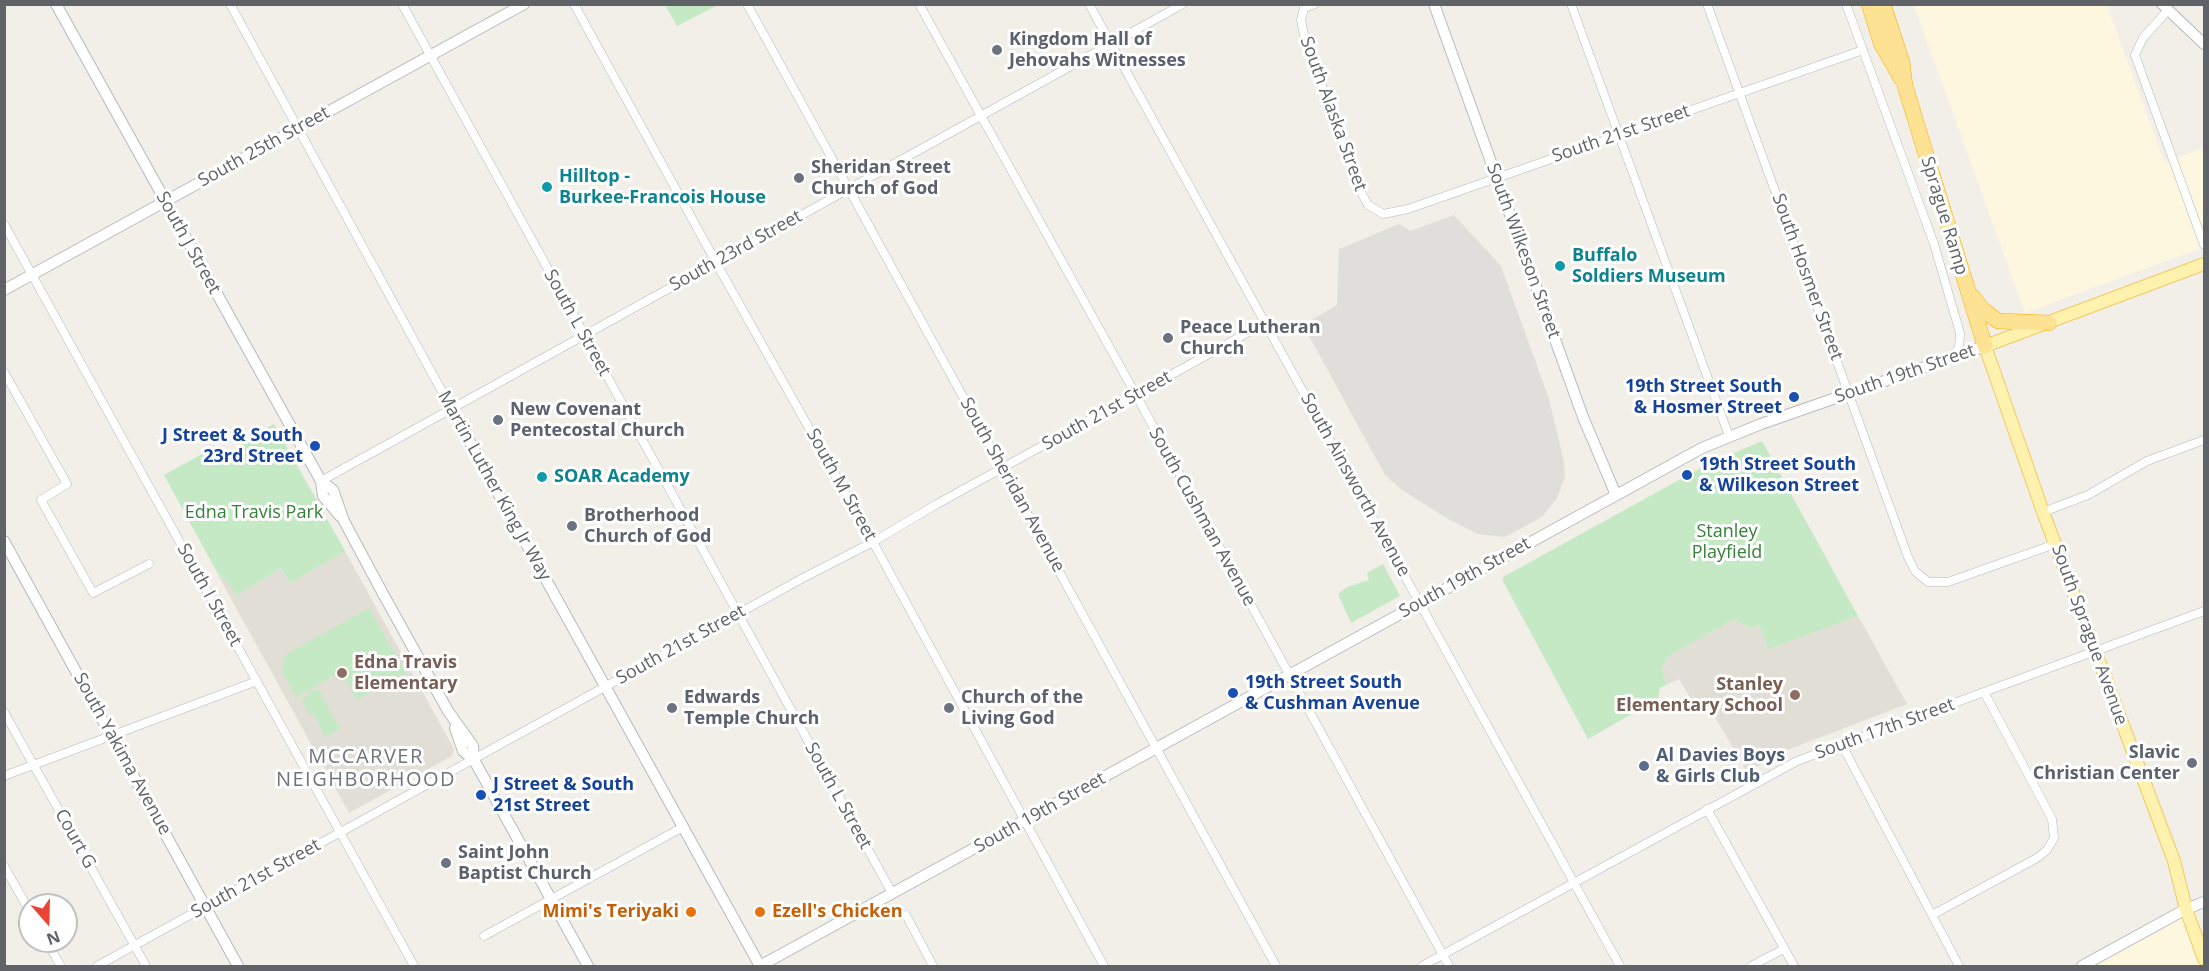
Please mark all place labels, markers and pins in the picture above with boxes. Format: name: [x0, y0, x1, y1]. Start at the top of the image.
place label: Kingdom Hall of Jehovahs Witnesses: [1009, 29, 1186, 72]
marker: Kingdom Hall of Jehovahs Witnesses: [990, 43, 1004, 57]
place label: Sheridan Street Church of God: [811, 157, 951, 200]
place label: Hilltop - Burkee-Francois House: [559, 166, 766, 208]
marker: Sheridan Street Church of God: [792, 171, 806, 185]
marker: Hilltop - Burkee-Francois House: [540, 180, 554, 194]
place label: Buffalo Soldiers Museum: [1572, 245, 1726, 288]
marker: Buffalo Soldiers Museum: [1553, 259, 1567, 273]
place label: Peace Lutheran Church: [1180, 317, 1321, 360]
marker: Peace Lutheran Church: [1161, 331, 1175, 345]
place label: 19th Street South & Hosmer Street: [1625, 376, 1782, 418]
marker: 19th Street South & Hosmer Street: [1787, 390, 1801, 404]
place label: New Covenant Pentecostal Church: [510, 399, 685, 442]
marker: New Covenant Pentecostal Church: [491, 413, 505, 427]
place label: J Street & South 23rd Street: [162, 425, 303, 468]
marker: J Street & South 23rd Street: [308, 439, 322, 453]
place label: 19th Street South & Wilkeson Street: [1699, 454, 1859, 496]
place label: SOAR Academy: [554, 466, 690, 488]
marker: 19th Street South & Wilkeson Street: [1680, 468, 1694, 482]
marker: SOAR Academy: [535, 470, 549, 484]
place label: Brotherhood Church of God: [584, 505, 711, 548]
marker: Brotherhood Church of God: [565, 519, 579, 533]
place label: Edna Travis Elementary: [354, 652, 457, 694]
marker: Edna Travis Elementary: [335, 666, 349, 680]
place label: 19th Street South & Cushman Avenue: [1245, 672, 1420, 714]
place label: Stanley Elementary School: [1616, 674, 1783, 716]
marker: 19th Street South & Cushman Avenue: [1226, 686, 1240, 700]
place label: Edwards Temple Church: [684, 687, 819, 730]
place label: Church of the Living God: [961, 687, 1083, 730]
marker: Stanley Elementary School: [1788, 688, 1802, 702]
marker: Edwards Temple Church: [665, 701, 679, 715]
marker: Church of the Living God: [942, 701, 956, 715]
place label: Slavic Christian Center: [2033, 742, 2180, 784]
place label: Al Davies Boys & Girls Club: [1656, 745, 1785, 788]
marker: Slavic Christian Center: [2185, 756, 2199, 770]
marker: Al Davies Boys & Girls Club: [1637, 759, 1651, 773]
place label: J Street & South 21st Street: [493, 774, 634, 816]
marker: J Street & South 21st Street: [474, 788, 488, 802]
place label: Saint John Baptist Church: [458, 842, 591, 884]
marker: Saint John Baptist Church: [439, 856, 453, 870]
place label: Mimi's Teriyaki: [542, 901, 679, 923]
place label: Ezell's Chicken: [772, 901, 903, 923]
marker: Mimi's Teriyaki: [684, 905, 698, 919]
marker: Ezell's Chicken: [753, 905, 767, 919]

